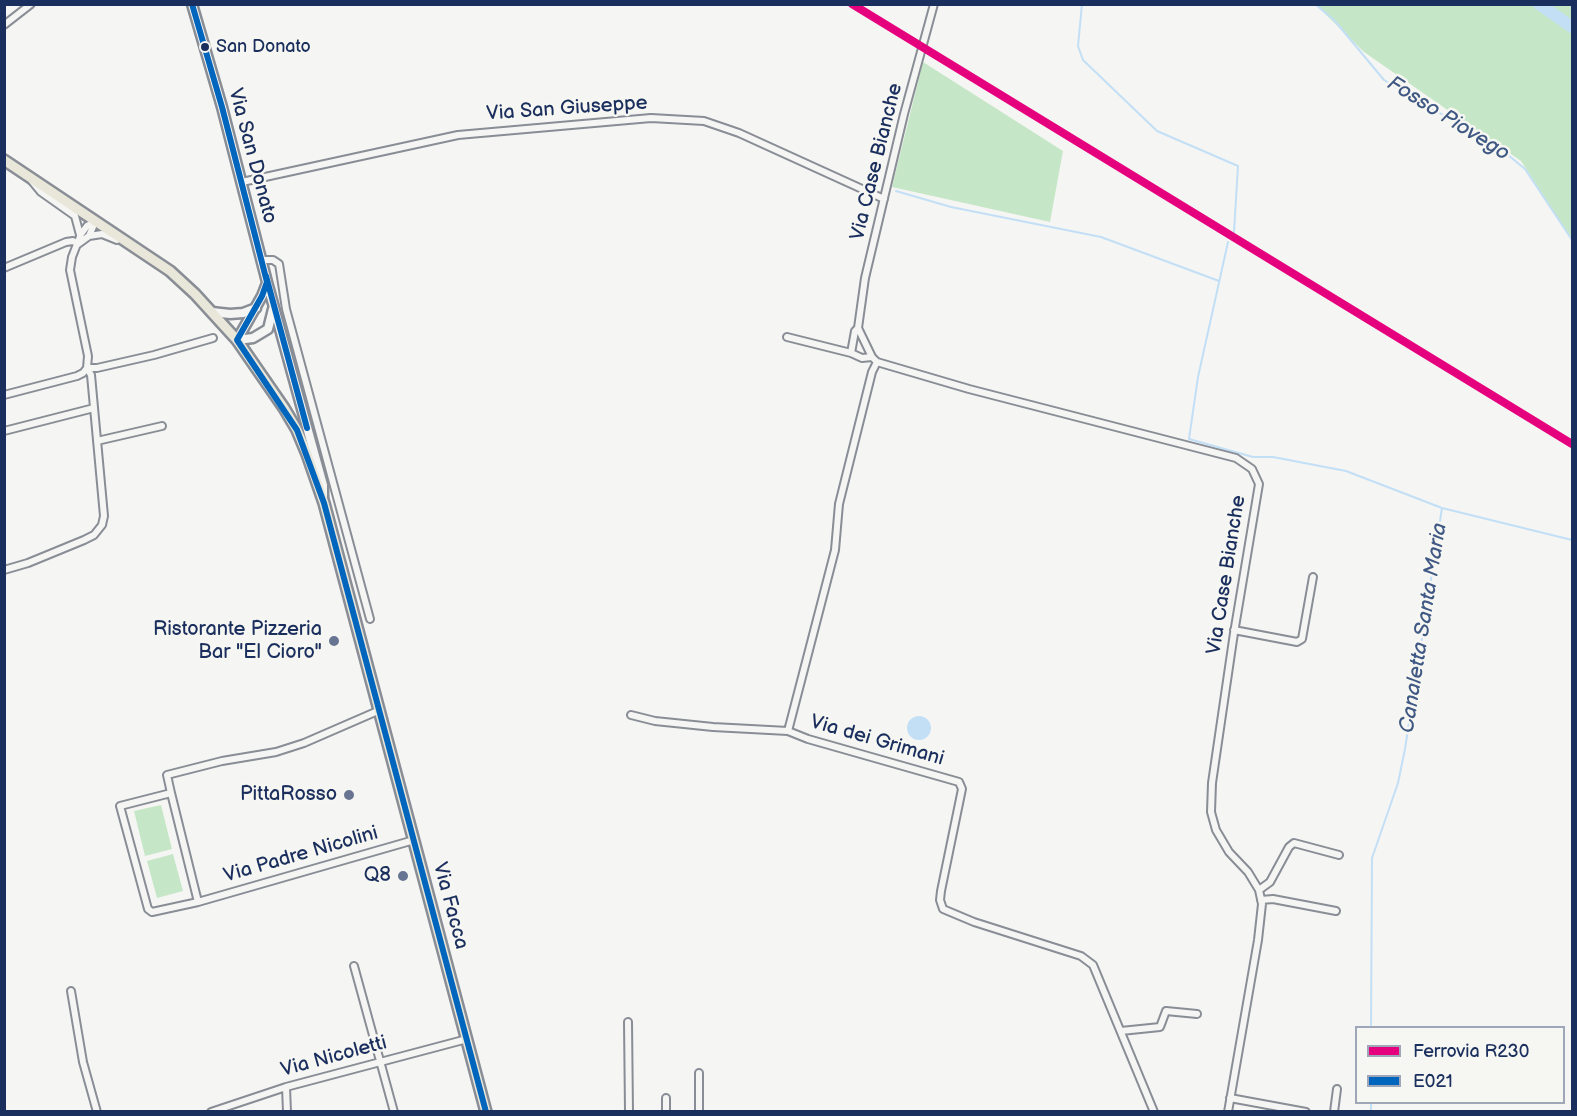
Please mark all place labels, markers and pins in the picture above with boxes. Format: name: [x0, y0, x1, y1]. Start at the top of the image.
place label: San Donato: [216, 36, 311, 58]
marker: San Donato: [199, 41, 211, 53]
place label: Ristorante Pizzeria Bar "El Cioro": [153, 618, 322, 665]
marker: Ristorante Pizzeria Bar "El Cioro": [327, 634, 341, 648]
place label: PittaRosso: [240, 783, 337, 807]
marker: PittaRosso: [342, 788, 356, 802]
place label: Q8: [364, 864, 391, 888]
marker: Q8: [396, 869, 410, 883]

